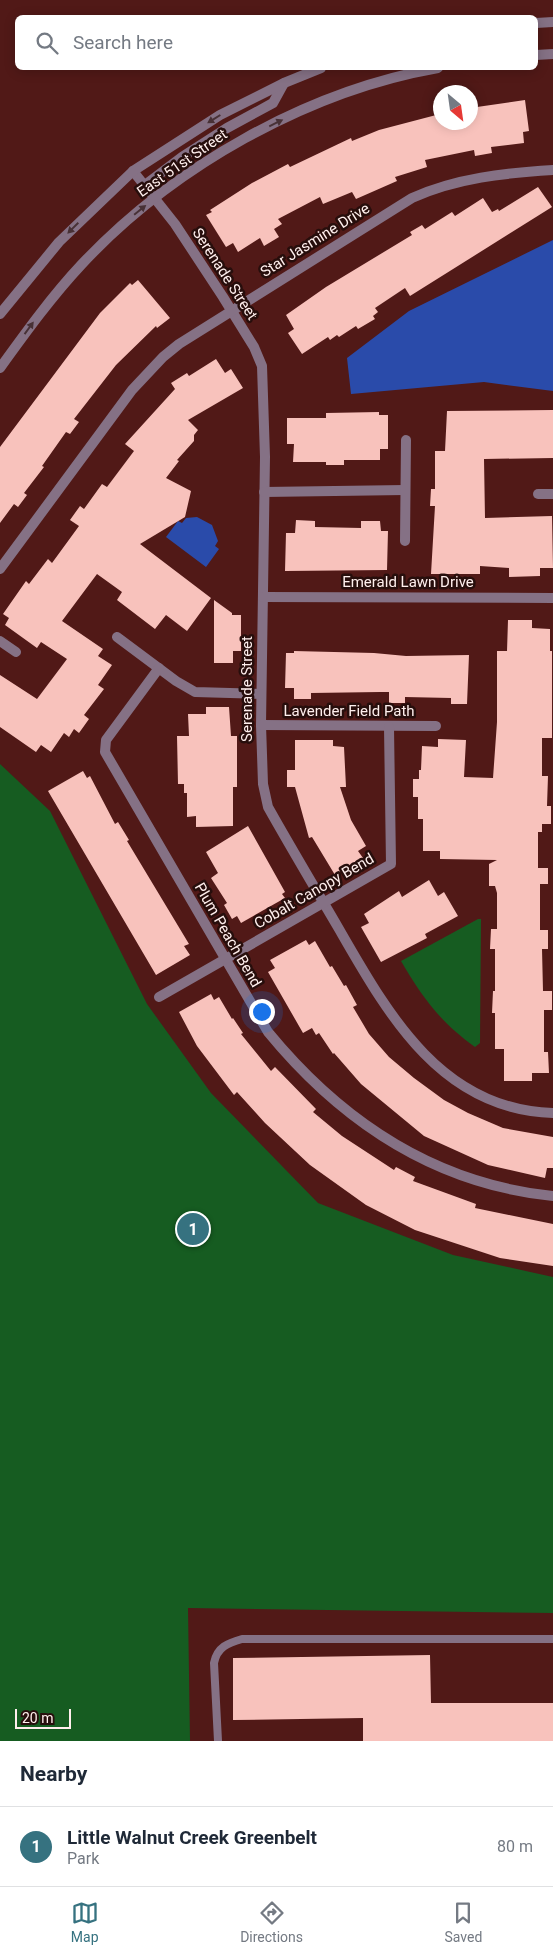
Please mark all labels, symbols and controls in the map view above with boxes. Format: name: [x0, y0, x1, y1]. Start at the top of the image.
search box: [15, 15, 538, 70]
icon: search: [33, 29, 61, 57]
text: Search here: [73, 31, 173, 54]
north arrow: [433, 85, 478, 130]
one-way arrow: [208, 114, 221, 123]
one-way arrow: [269, 119, 283, 127]
street label: East 51st Street: [133, 125, 231, 201]
street label: Star Jasmine Drive: [257, 199, 373, 281]
one-way arrow: [133, 205, 146, 216]
one-way arrow: [67, 222, 79, 234]
street label: Serenade Street: [189, 225, 261, 323]
one-way arrow: [24, 321, 34, 335]
street label: Emerald Lawn Drive: [342, 573, 474, 591]
street label: Serenade Street: [238, 636, 256, 742]
street label: Lavender Field Path: [283, 702, 415, 720]
street label: Cobalt Canopy Bend: [251, 849, 377, 933]
street label: Plum Peach Bend: [191, 880, 265, 990]
your location: [249, 999, 275, 1025]
pin: 1: [177, 1210, 209, 1248]
scale bar: [15, 1706, 71, 1729]
text: 20 m: [22, 1710, 54, 1726]
text: Nearby: [20, 1762, 87, 1786]
text: Little Walnut Creek Greenbelt: [67, 1826, 317, 1849]
text: 1: [31, 1837, 41, 1856]
text: 80 m: [497, 1837, 533, 1856]
text: Park: [67, 1849, 99, 1868]
tab: Map: [71, 1899, 99, 1945]
tab: Directions: [240, 1899, 303, 1945]
tab: Saved: [444, 1899, 482, 1945]

